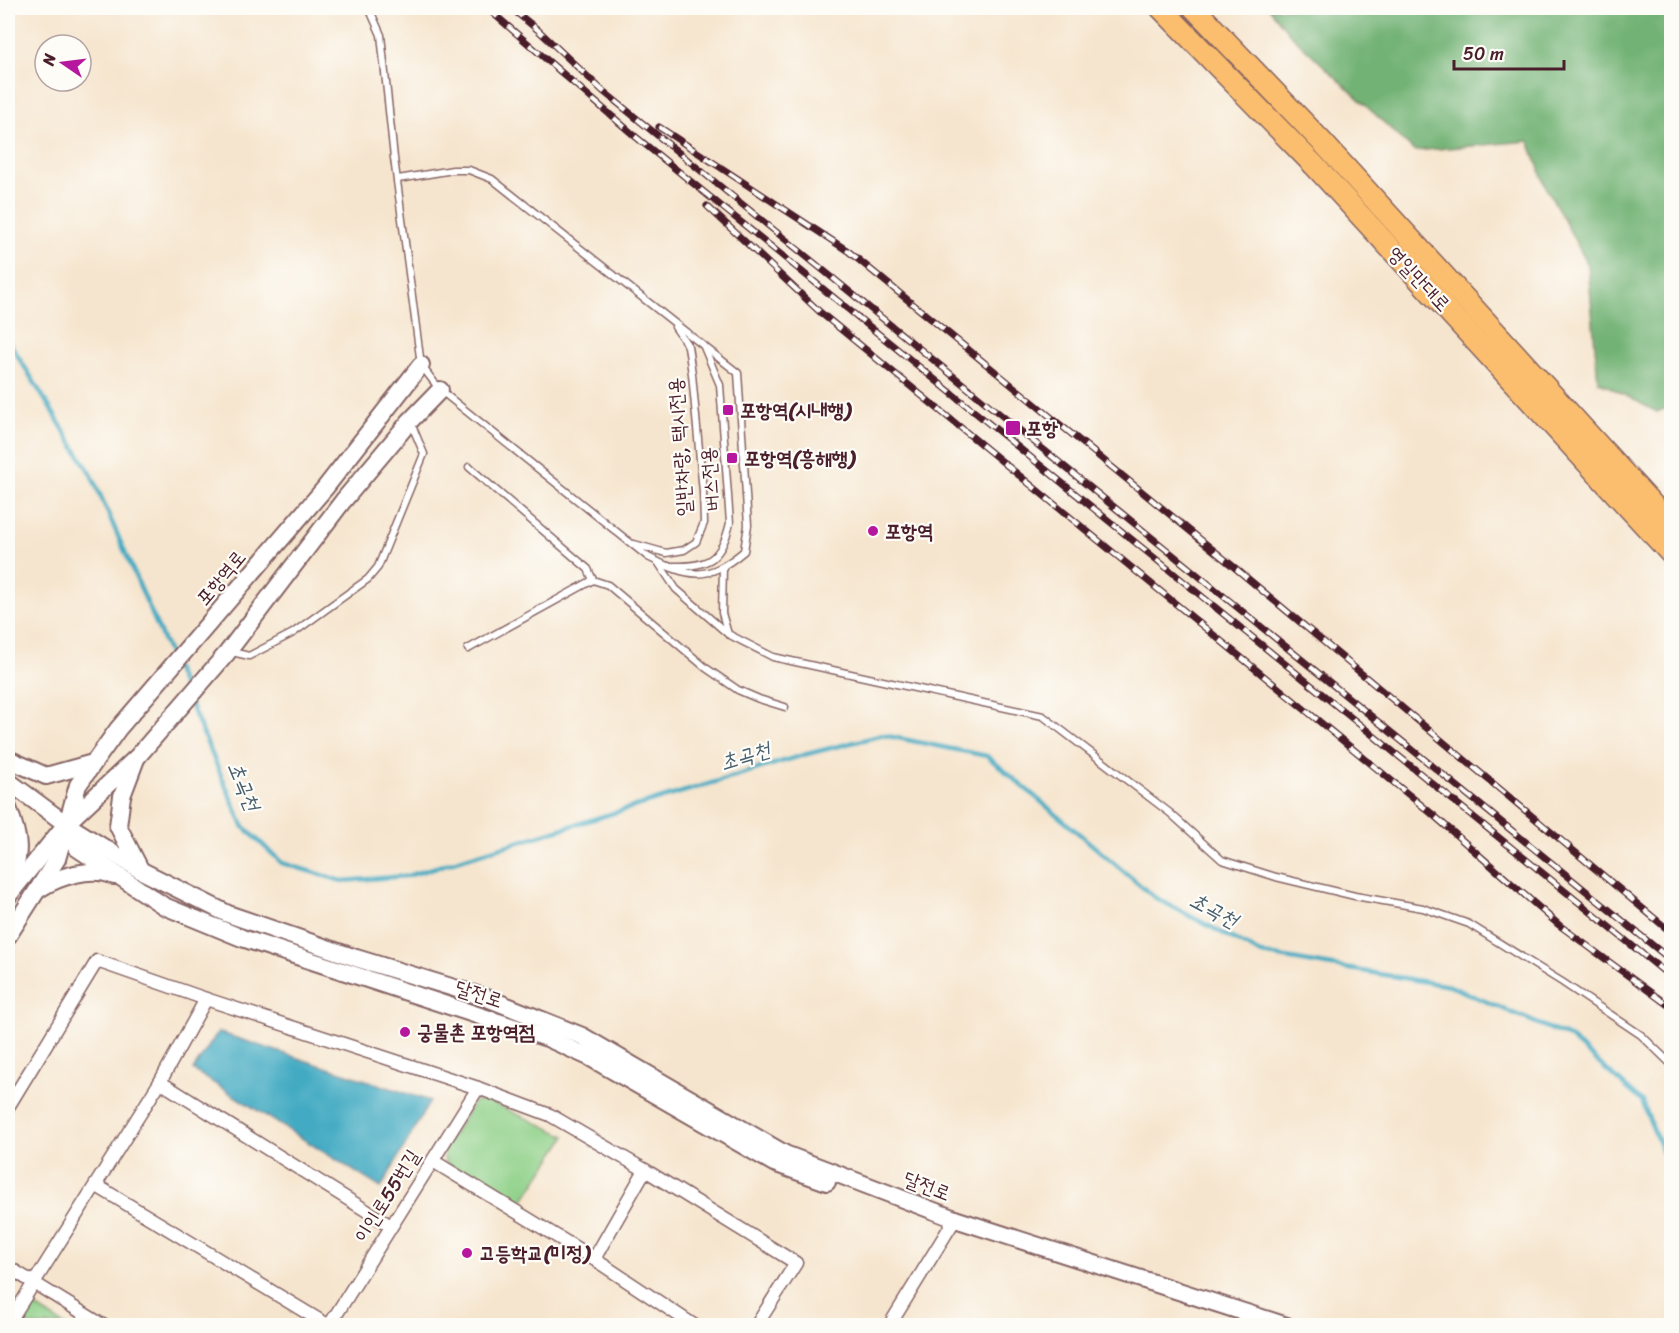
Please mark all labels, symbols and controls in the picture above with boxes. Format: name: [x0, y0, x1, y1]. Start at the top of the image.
north arrow: [33, 33, 93, 93]
scale bar: [1454, 33, 1564, 71]
text: 50 m: [1463, 38, 1504, 70]
text: N: [33, 50, 65, 69]
street label: 영일만대로: [1379, 238, 1459, 320]
street label: 일반차량, 택시전용: [658, 376, 702, 518]
place label: 포항역(시내행): [740, 393, 853, 428]
marker: 포항역(시내행): [721, 403, 735, 417]
place label: 포항: [1026, 411, 1058, 446]
marker: 포항: [1004, 419, 1022, 437]
place label: 포항역(흥해행): [744, 441, 857, 476]
street label: 버스전용: [690, 446, 730, 512]
marker: 포항역(흥해행): [725, 451, 739, 465]
place label: 포항역: [885, 514, 933, 549]
marker: 포항역: [866, 524, 880, 538]
street label: 포항역로: [187, 542, 255, 614]
water label: 초곡천: [715, 730, 777, 782]
water label: 초곡천: [217, 755, 272, 819]
water label: 초곡천: [1183, 881, 1247, 940]
street label: 달전로: [451, 970, 507, 1018]
place label: 궁물촌 포항역점: [417, 1015, 535, 1050]
marker: 궁물촌 포항역점: [398, 1025, 412, 1039]
street label: 이인로55번길: [344, 1142, 430, 1250]
street label: 달전로: [898, 1161, 956, 1211]
place label: 고등학교(미정): [479, 1236, 592, 1271]
marker: 고등학교(미정): [460, 1246, 474, 1260]

